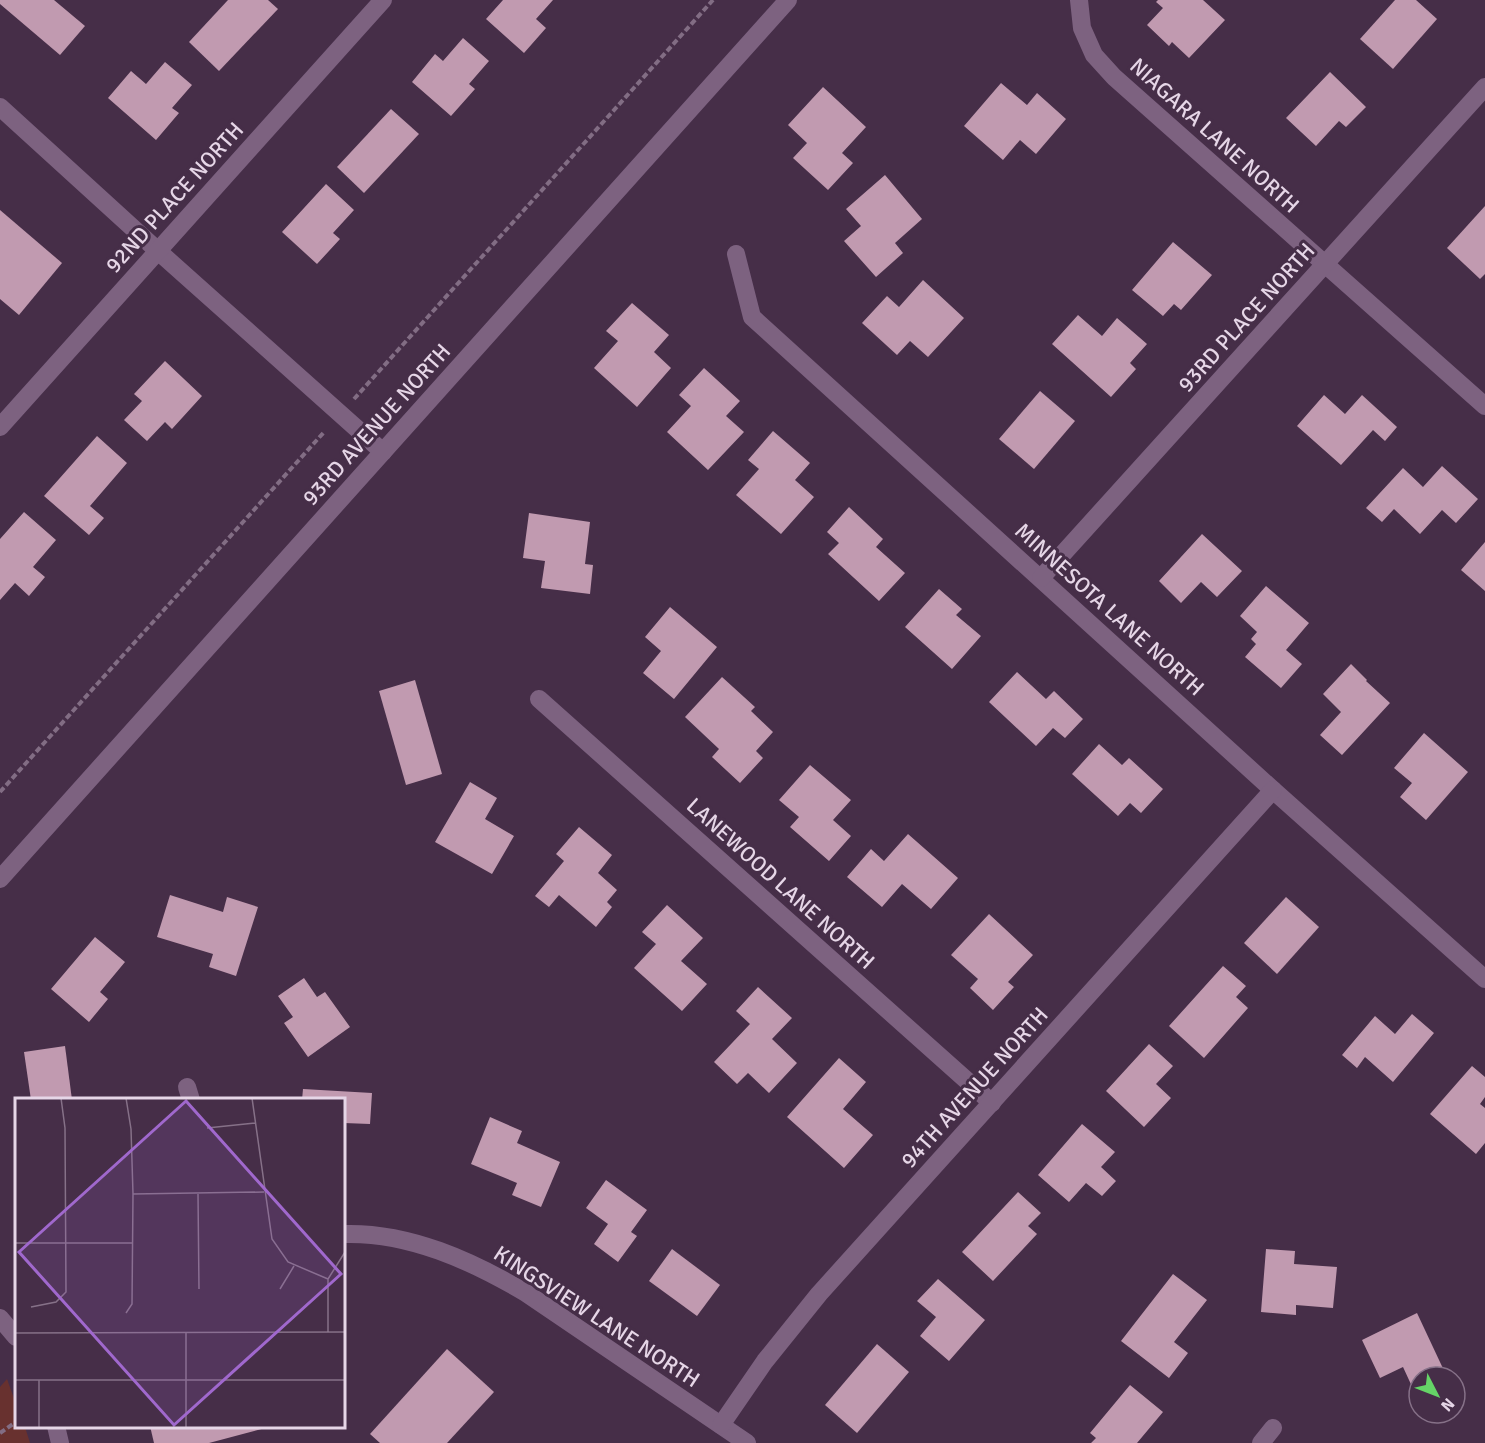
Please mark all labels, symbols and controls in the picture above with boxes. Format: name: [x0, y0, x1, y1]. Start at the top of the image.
street label: NIAGARA LANE NORTH: [1124, 52, 1305, 219]
street label: 92ND PLACE NORTH: [100, 116, 249, 278]
street label: 93RD PLACE NORTH: [1172, 237, 1320, 398]
street label: 93RD AVENUE NORTH: [297, 338, 456, 511]
street label: MINNESOTA LANE NORTH: [1009, 517, 1210, 701]
street label: LANEWOOD LANE NORTH: [681, 792, 880, 975]
street label: 94TH AVENUE NORTH: [895, 1002, 1054, 1173]
inset map: [15, 1098, 345, 1428]
street label: KINGSVIEW LANE NORTH: [489, 1240, 705, 1393]
north arrow: [1407, 1365, 1467, 1425]
text: N: [1436, 1394, 1459, 1415]

